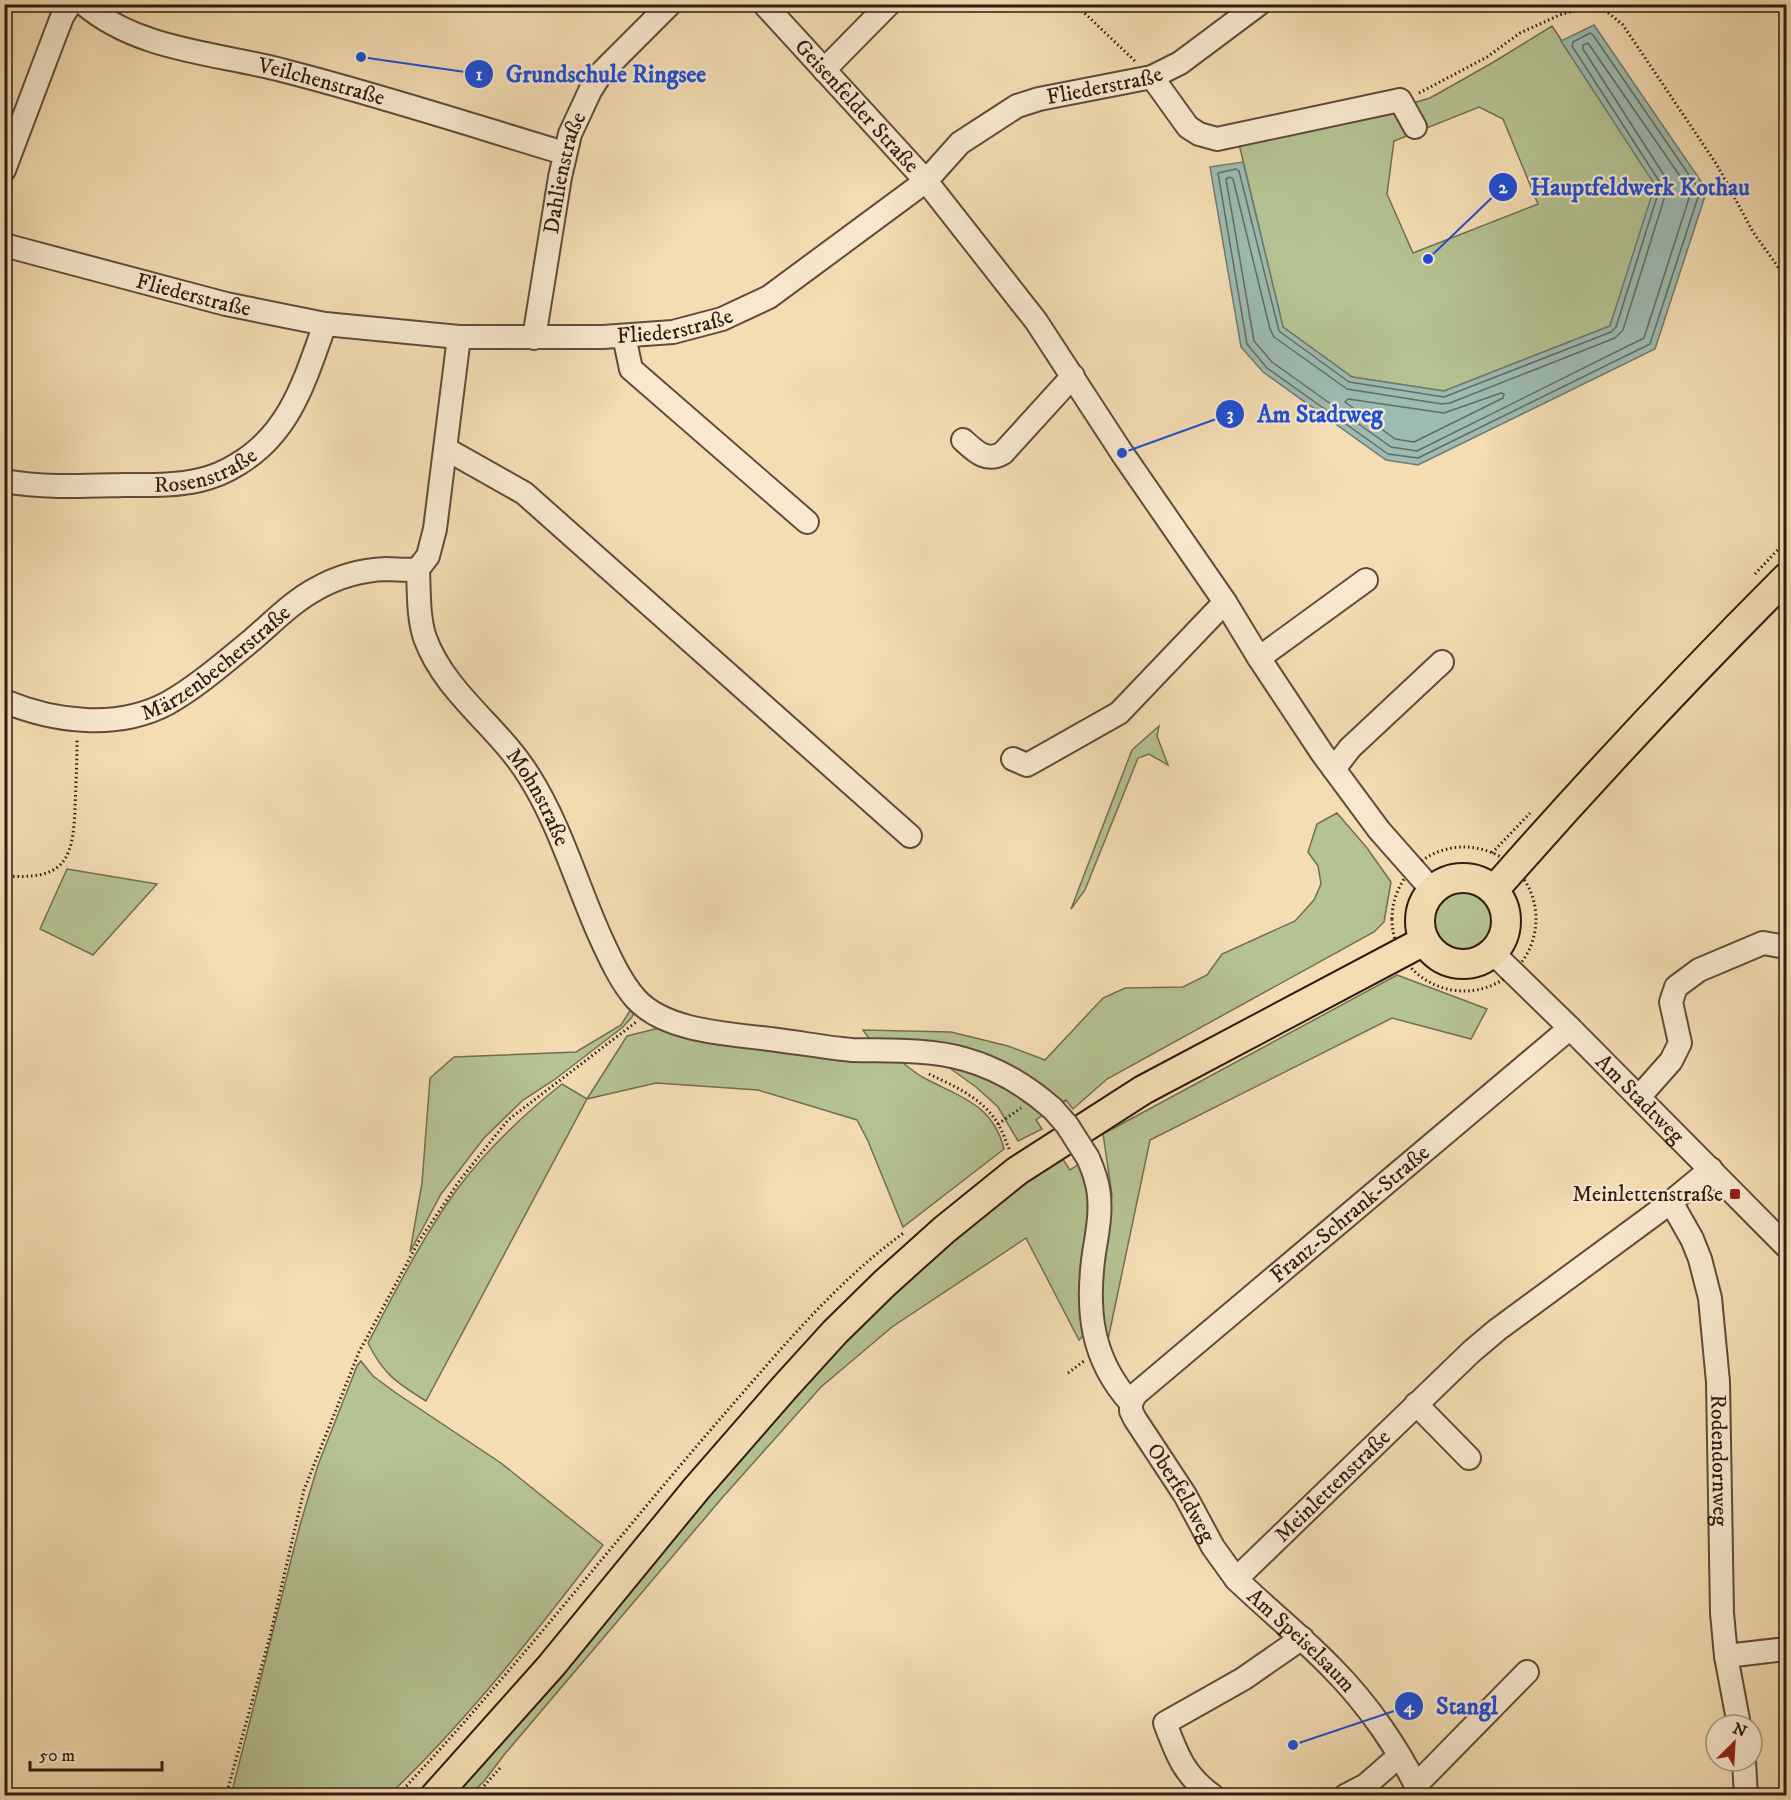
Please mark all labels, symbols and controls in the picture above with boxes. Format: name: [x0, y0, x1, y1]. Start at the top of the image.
street label: Geisenfelder Straße: [789, 33, 925, 178]
street label: Veilchenstraße: [255, 51, 388, 111]
callout: Grundschule Ringsee: [464, 53, 719, 95]
text: Grundschule Ringsee: [506, 60, 706, 90]
street label: Fliederstraße: [1044, 60, 1167, 111]
text: 1: [476, 64, 483, 86]
street label: Dahlienstraße: [538, 107, 592, 236]
callout: Hauptfeldwerk Kothau: [1488, 166, 1762, 208]
text: Hauptfeldwerk Kothau: [1530, 173, 1750, 203]
text: 2: [1499, 177, 1509, 199]
street label: Fliederstraße: [133, 267, 253, 322]
street label: Fliederstraße: [616, 302, 737, 349]
callout: Am Stadtweg: [1215, 393, 1394, 435]
text: Am Stadtweg: [1256, 400, 1384, 430]
text: 3: [1227, 404, 1234, 426]
street label: Rosenstraße: [153, 442, 262, 499]
street label: Märzenbecherstraße: [137, 599, 296, 727]
street label: Mohnstraße: [500, 743, 576, 850]
street label: Am Stadtweg: [1590, 1048, 1690, 1149]
street label: Franz-Schrank-Straße: [1265, 1139, 1435, 1289]
place label: Meinlettenstraße: [1572, 1181, 1723, 1208]
marker: Meinlettenstraße: [1728, 1187, 1742, 1201]
street label: Rodendornweg: [1705, 1394, 1734, 1527]
street label: Meinlettenstraße: [1269, 1424, 1396, 1548]
street label: Oberfeldweg: [1141, 1438, 1221, 1547]
street label: Am Speiselsaum: [1241, 1583, 1361, 1698]
callout: Stangl: [1394, 1685, 1510, 1727]
text: Stangl: [1436, 1692, 1499, 1722]
text: 4: [1403, 1696, 1415, 1718]
north arrow: [1704, 1713, 1764, 1773]
text: N: [1730, 1718, 1750, 1742]
scale bar: [30, 1734, 162, 1772]
text: 50 m: [39, 1745, 75, 1767]

